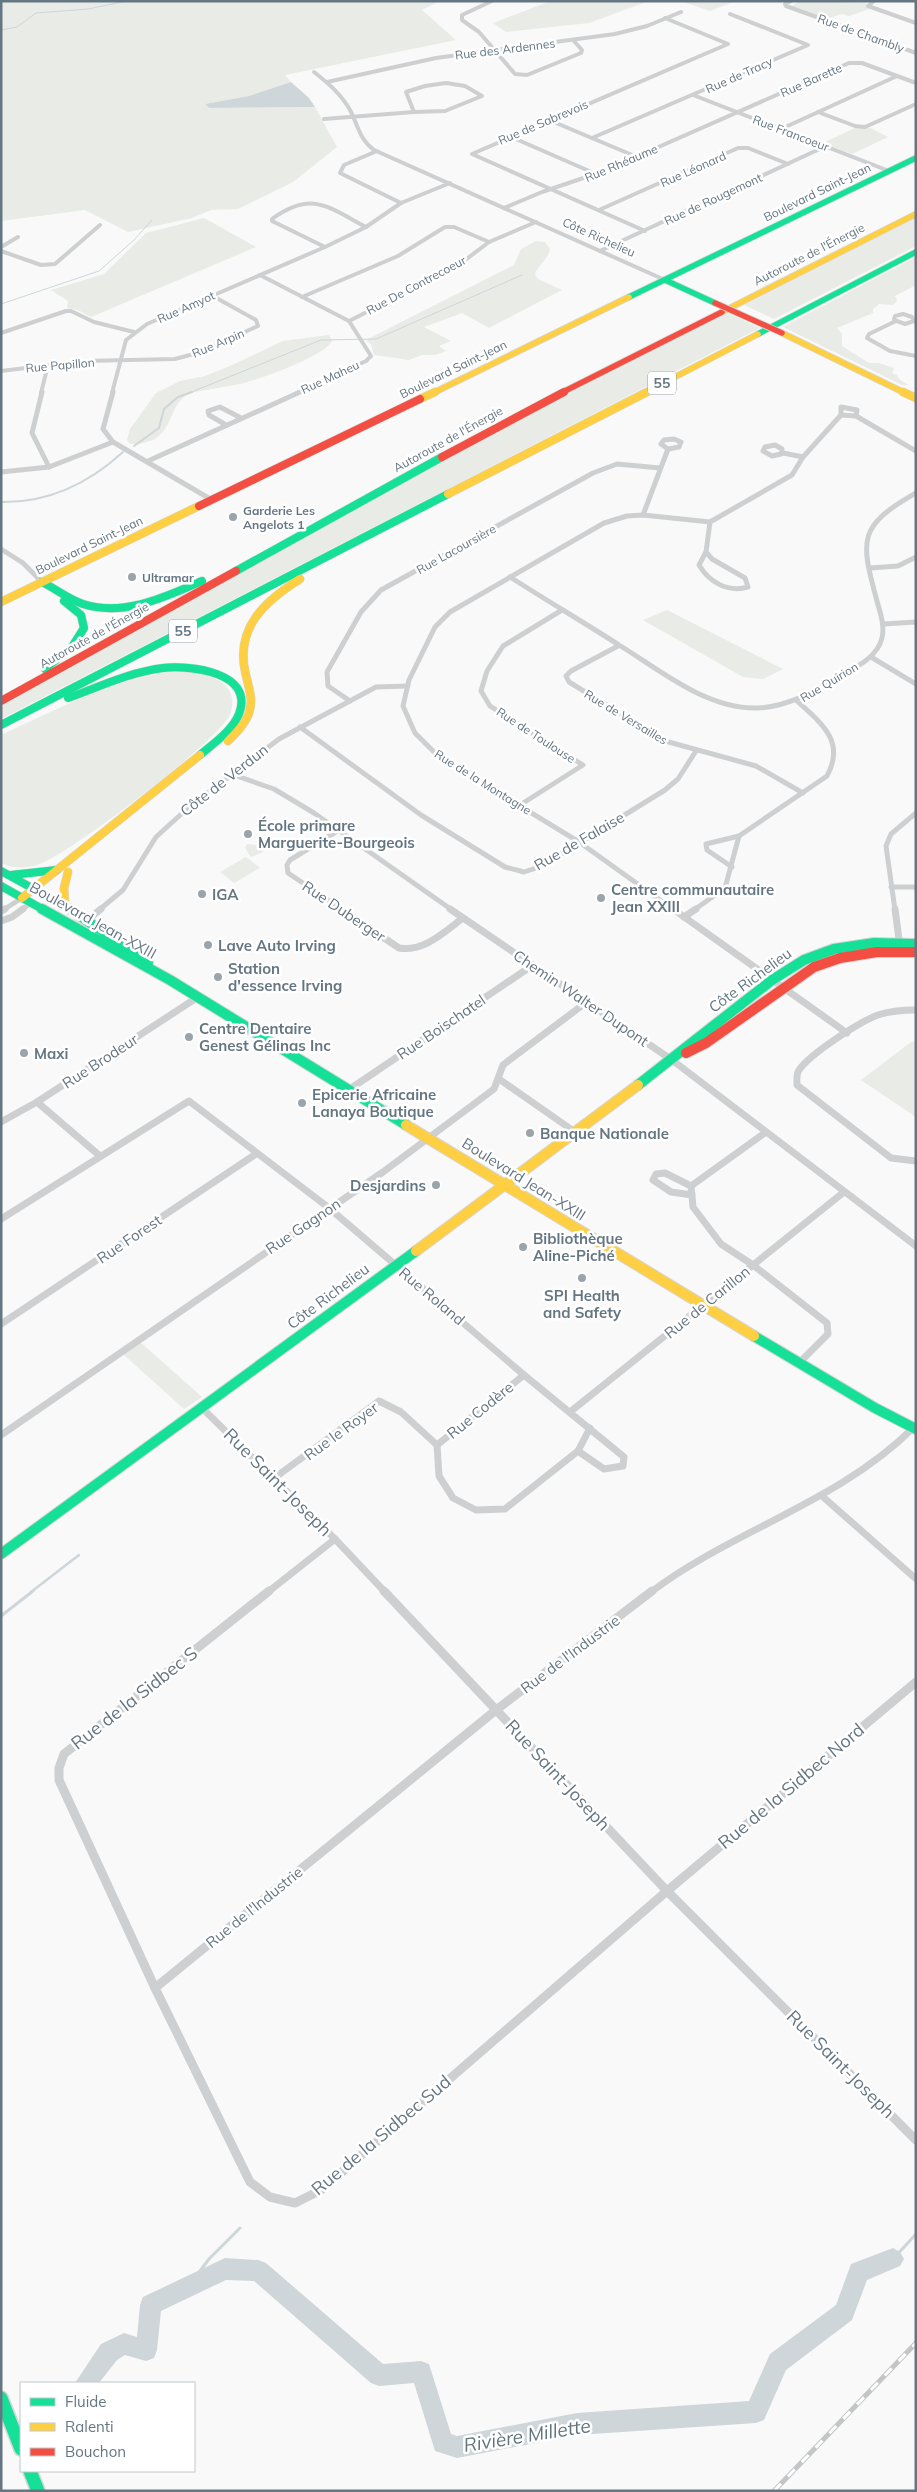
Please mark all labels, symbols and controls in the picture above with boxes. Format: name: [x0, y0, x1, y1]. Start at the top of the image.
street label: Rue de Chambly: [816, 10, 907, 56]
street label: Rue des Ardennes: [454, 35, 556, 63]
street label: Rue de Tracy: [703, 53, 775, 96]
street label: Rue Barette: [778, 60, 844, 100]
street label: Rue de Sabrevois: [496, 96, 590, 148]
street label: Rue Francoeur: [751, 112, 832, 155]
street label: Rue Rhéaume: [582, 141, 660, 185]
street label: Rue Léonard: [658, 148, 728, 190]
street label: Boulevard Saint-Jean: [761, 160, 873, 224]
street label: Rue de Rougemont: [662, 170, 764, 228]
street label: Côte Richelieu: [560, 214, 638, 260]
street label: Autoroute de l'Énergie: [751, 220, 867, 288]
street label: Rue De Contrecoeur: [364, 252, 469, 318]
street label: Rue Amyot: [155, 288, 217, 326]
street label: Rue Arpin: [190, 325, 246, 361]
street label: Boulevard Saint-Jean: [397, 337, 509, 401]
street label: Rue Papillon: [25, 355, 95, 375]
street label: Rue Maheu: [298, 357, 362, 397]
road number: 55: [648, 372, 676, 394]
street label: Autoroute de l'Énergie: [391, 403, 505, 475]
place label: Garderie Les Angelots 1: [243, 503, 315, 532]
marker: Garderie Les Angelots 1: [227, 511, 239, 523]
street label: Boulevard Saint-Jean: [33, 513, 145, 577]
street label: Rue Lacoursière: [414, 521, 498, 577]
place label: Ultramar: [142, 570, 194, 585]
marker: Ultramar: [126, 571, 138, 583]
street label: Autoroute de l'Énergie: [37, 599, 151, 671]
road number: 55: [169, 620, 197, 642]
street label: Rue Quirion: [797, 659, 861, 705]
street label: Rue de Versailles: [582, 686, 670, 748]
street label: Rue de Toulouse: [494, 704, 578, 766]
street label: Côte de Verdun: [176, 740, 272, 820]
street label: Rue de la Montagne: [432, 746, 534, 818]
street label: Rue de Falaise: [530, 808, 628, 874]
place label: École primare Marguerite-Bourgeois: [258, 816, 415, 852]
marker: École primare Marguerite-Bourgeois: [242, 828, 254, 840]
street label: Rue Duberger: [299, 876, 390, 946]
street label: Boulevard Jean-XXIII: [26, 877, 160, 963]
place label: Centre communautaire Jean XXIII: [611, 880, 774, 916]
place label: IGA: [212, 885, 239, 904]
marker: IGA: [196, 888, 208, 900]
marker: Centre communautaire Jean XXIII: [595, 892, 607, 904]
place label: Lave Auto Irving: [218, 936, 336, 955]
marker: Lave Auto Irving: [202, 939, 214, 951]
street label: Côte Richelieu: [705, 944, 795, 1016]
street label: Chemin Walter Dupont: [510, 946, 652, 1050]
place label: Station d'essence Irving: [228, 959, 342, 995]
marker: Station d'essence Irving: [212, 971, 224, 983]
street label: Rue Boischatel: [393, 990, 489, 1064]
place label: Centre Dentaire Genest Gélinas Inc: [199, 1019, 331, 1055]
street label: Rue Brodeur: [59, 1029, 142, 1093]
marker: Centre Dentaire Genest Gélinas Inc: [183, 1031, 195, 1043]
place label: Maxi: [34, 1044, 69, 1063]
marker: Maxi: [18, 1047, 30, 1059]
place label: Epicerie Africaine Lanaya Boutique: [312, 1085, 436, 1121]
marker: Epicerie Africaine Lanaya Boutique: [296, 1097, 308, 1109]
place label: Banque Nationale: [540, 1124, 669, 1143]
marker: Banque Nationale: [524, 1127, 536, 1139]
street label: Boulevard Jean-XXIII: [459, 1133, 589, 1225]
place label: Desjardins: [350, 1176, 426, 1195]
marker: Desjardins: [430, 1179, 442, 1191]
street label: Rue Gagnon: [262, 1194, 344, 1258]
street label: Rue Forest: [93, 1210, 165, 1268]
place label: Bibliothèque Aline-Piché: [533, 1229, 623, 1265]
marker: Bibliothèque Aline-Piché: [517, 1241, 529, 1253]
street label: Côte Richelieu: [283, 1259, 373, 1333]
street label: Rue de Carillon: [660, 1262, 754, 1342]
street label: Rue Roland: [395, 1263, 469, 1329]
marker: SPI Health and Safety: [576, 1272, 588, 1284]
place label: SPI Health and Safety: [543, 1286, 622, 1322]
street label: Rue Codère: [443, 1377, 517, 1443]
street label: Rue le Royer: [300, 1397, 382, 1464]
street label: Rue Saint-Joseph: [219, 1423, 337, 1541]
street label: Rue de l'Industrie: [517, 1611, 623, 1697]
street label: Rue de la Sidbec S: [66, 1641, 202, 1755]
street label: Rue Saint-Joseph: [501, 1715, 615, 1835]
street label: Rue de la Sidbec Nord: [713, 1718, 869, 1854]
street label: Rue de l'Industrie: [202, 1862, 306, 1952]
street label: Rue Saint-Joseph: [782, 2005, 900, 2123]
street label: Rue de la Sidbec Sud: [306, 2070, 456, 2200]
legend: [20, 2382, 195, 2472]
text: Fluide: [65, 2392, 106, 2411]
water label: Rivière Millette: [462, 2413, 592, 2457]
text: Ralenti: [65, 2417, 114, 2436]
text: Bouchon: [65, 2442, 126, 2461]

